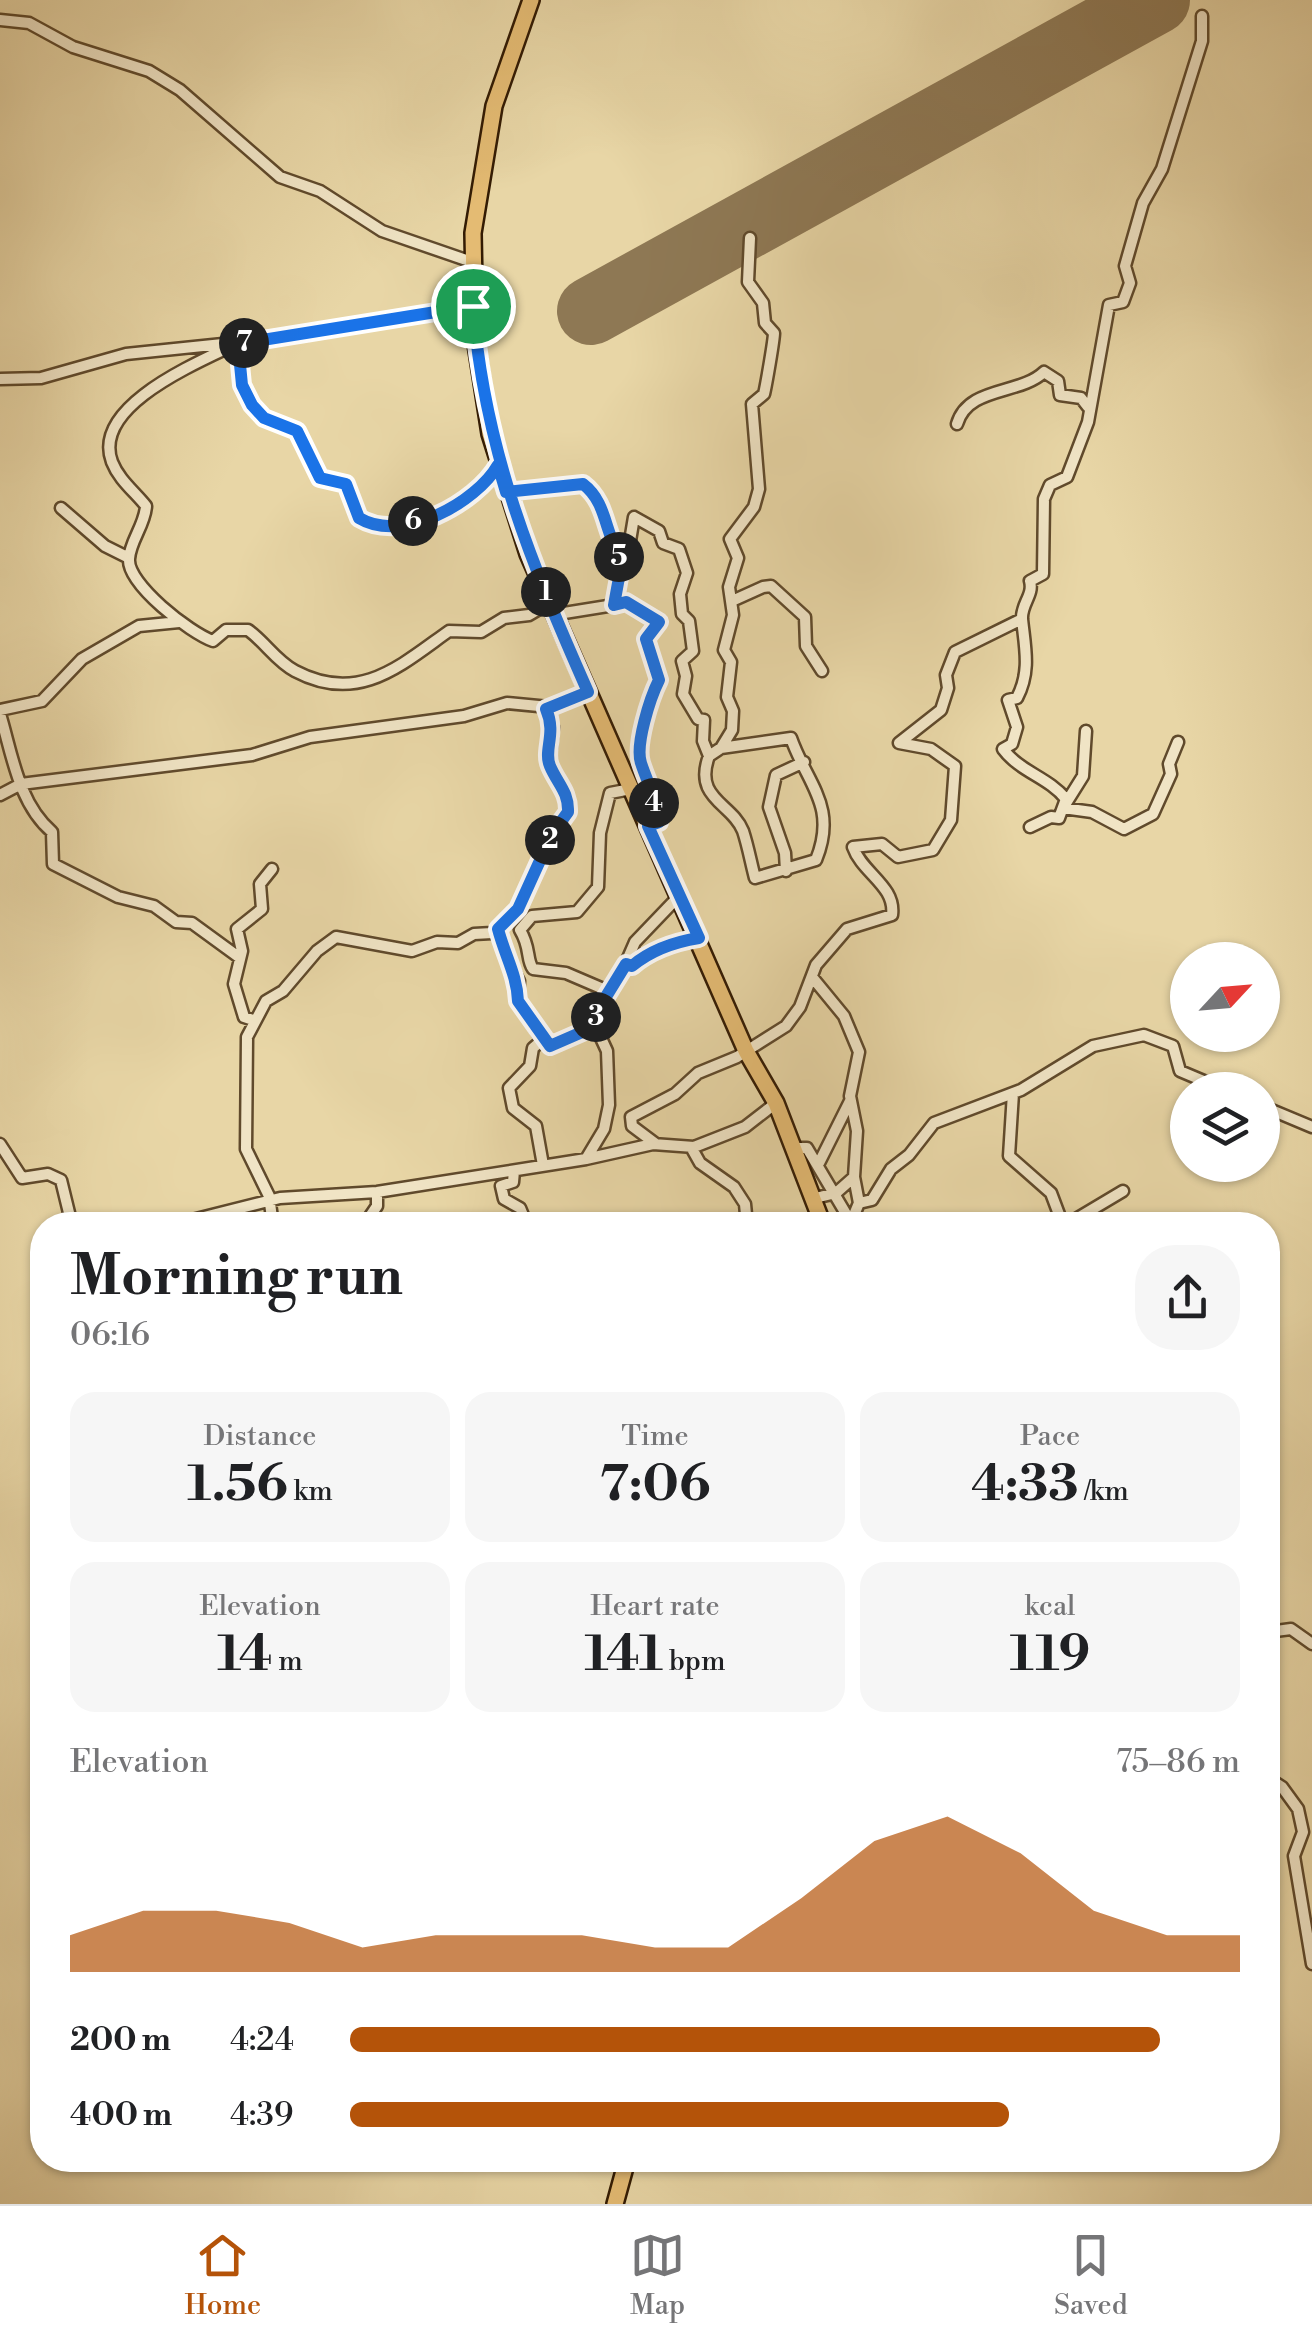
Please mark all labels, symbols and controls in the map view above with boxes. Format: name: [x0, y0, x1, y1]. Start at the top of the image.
pin: [431, 264, 516, 349]
icon: arrive: [446, 279, 501, 334]
pin: 7: [219, 318, 269, 368]
text: 7: [236, 325, 252, 360]
pin: 6: [388, 496, 438, 546]
text: 6: [404, 503, 422, 538]
pin: 5: [594, 532, 644, 582]
text: 5: [610, 539, 628, 574]
pin: 1: [521, 567, 571, 617]
text: 1: [539, 574, 553, 609]
pin: 4: [629, 778, 679, 828]
text: 4: [645, 785, 663, 820]
pin: 2: [525, 815, 575, 865]
text: 2: [541, 822, 559, 857]
north arrow: [1170, 942, 1280, 1052]
map controls: [1170, 942, 1280, 1182]
pin: 3: [571, 992, 621, 1042]
text: 3: [588, 999, 604, 1034]
button: layers: [1170, 1072, 1280, 1182]
text: Morning run: [70, 1243, 403, 1312]
button: share: [1135, 1245, 1240, 1350]
text: 06:16: [70, 1315, 150, 1355]
text: Distance: [204, 1419, 316, 1454]
text: Time: [621, 1419, 689, 1454]
text: Pace: [1020, 1419, 1080, 1454]
text: 1.56: [187, 1454, 288, 1516]
text: 7:06: [600, 1454, 710, 1516]
text: 4:33: [971, 1454, 1079, 1516]
text: km: [288, 1474, 333, 1509]
text: /km: [1079, 1474, 1129, 1509]
text: Elevation: [199, 1589, 321, 1624]
text: Heart rate: [590, 1589, 720, 1624]
text: kcal: [1025, 1589, 1075, 1624]
text: 14: [217, 1624, 273, 1686]
text: 141: [584, 1624, 663, 1686]
text: 119: [1010, 1624, 1090, 1686]
text: m: [273, 1644, 303, 1679]
text: bpm: [663, 1644, 726, 1679]
text: Elevation: [70, 1742, 209, 1782]
text: 75–86 m: [1116, 1742, 1240, 1782]
text: 200 m: [70, 2020, 171, 2060]
text: 4:24: [230, 2020, 294, 2060]
text: 400 m: [70, 2095, 172, 2135]
text: 4:39: [230, 2095, 293, 2135]
tab: Home: [184, 2228, 261, 2323]
tab: Map: [630, 2228, 685, 2323]
tab: Saved: [1054, 2228, 1128, 2323]

